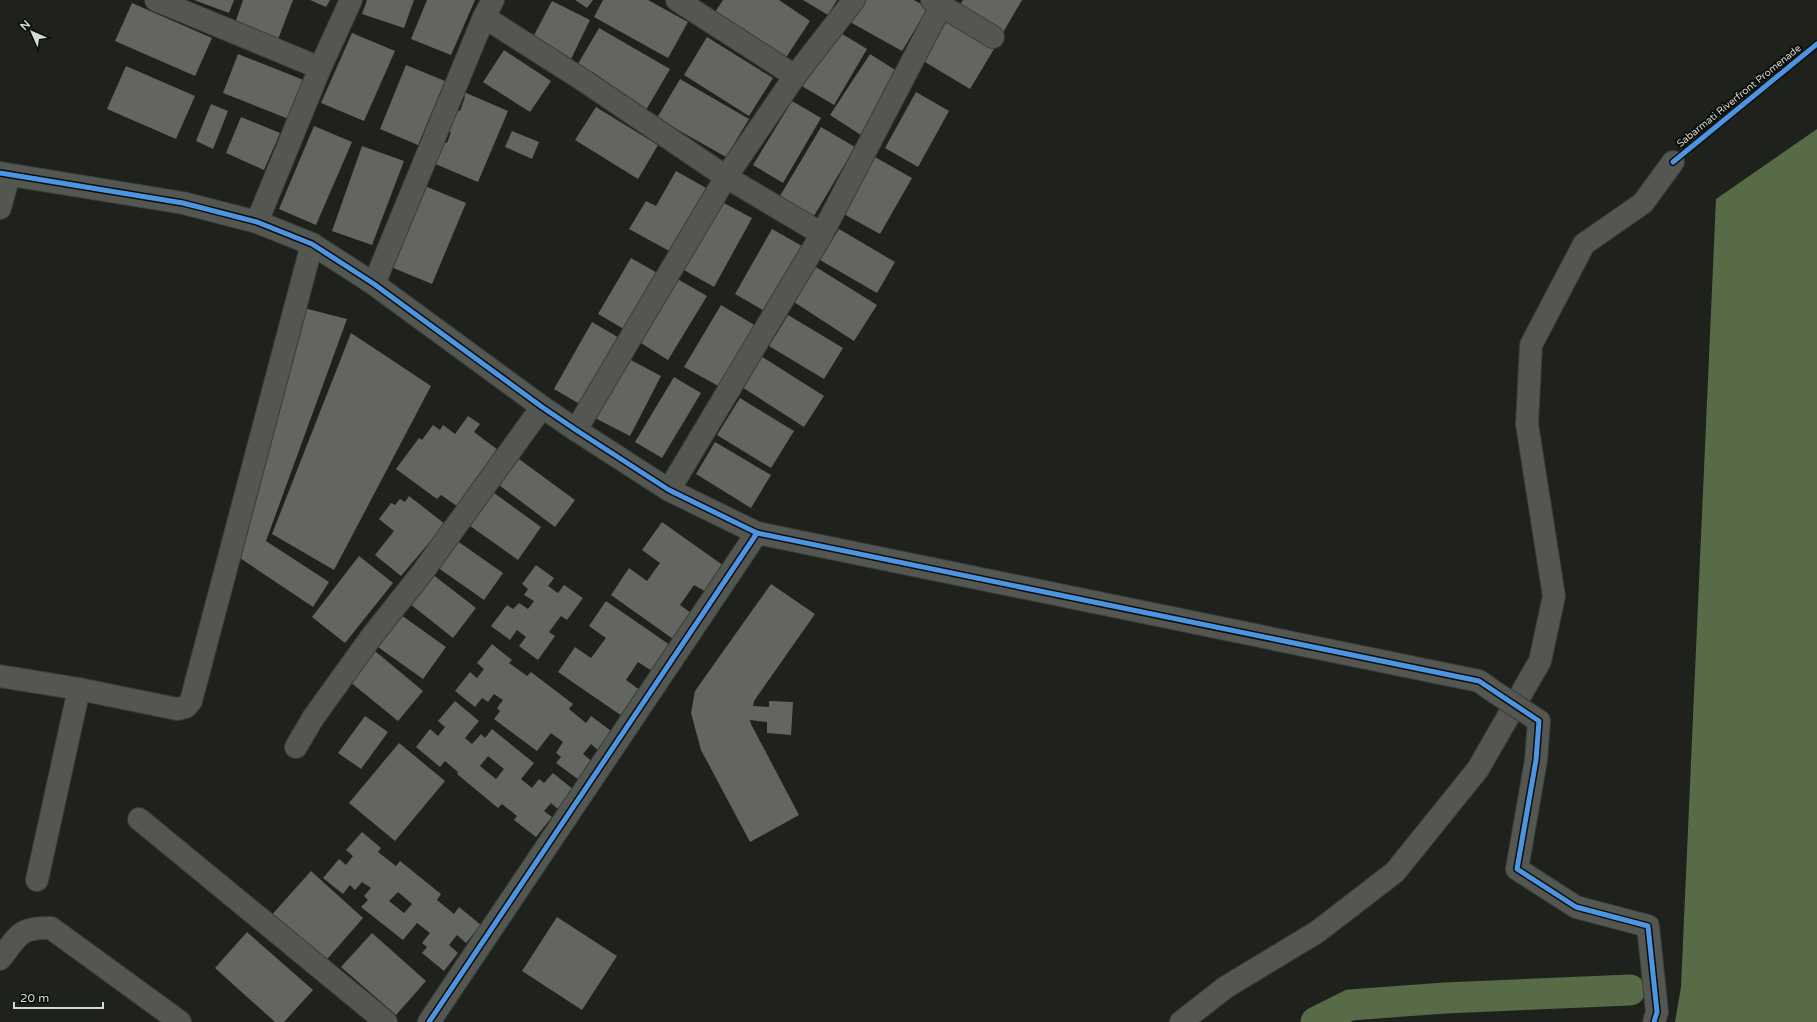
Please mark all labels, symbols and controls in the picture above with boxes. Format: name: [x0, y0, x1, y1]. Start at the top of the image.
north arrow: [12, 12, 52, 52]
text: N: [18, 18, 33, 33]
street label: Sabarmati Riverfront Promenade: [1674, 42, 1804, 150]
scale bar: [14, 984, 103, 1010]
text: 20 m: [20, 991, 49, 1005]

